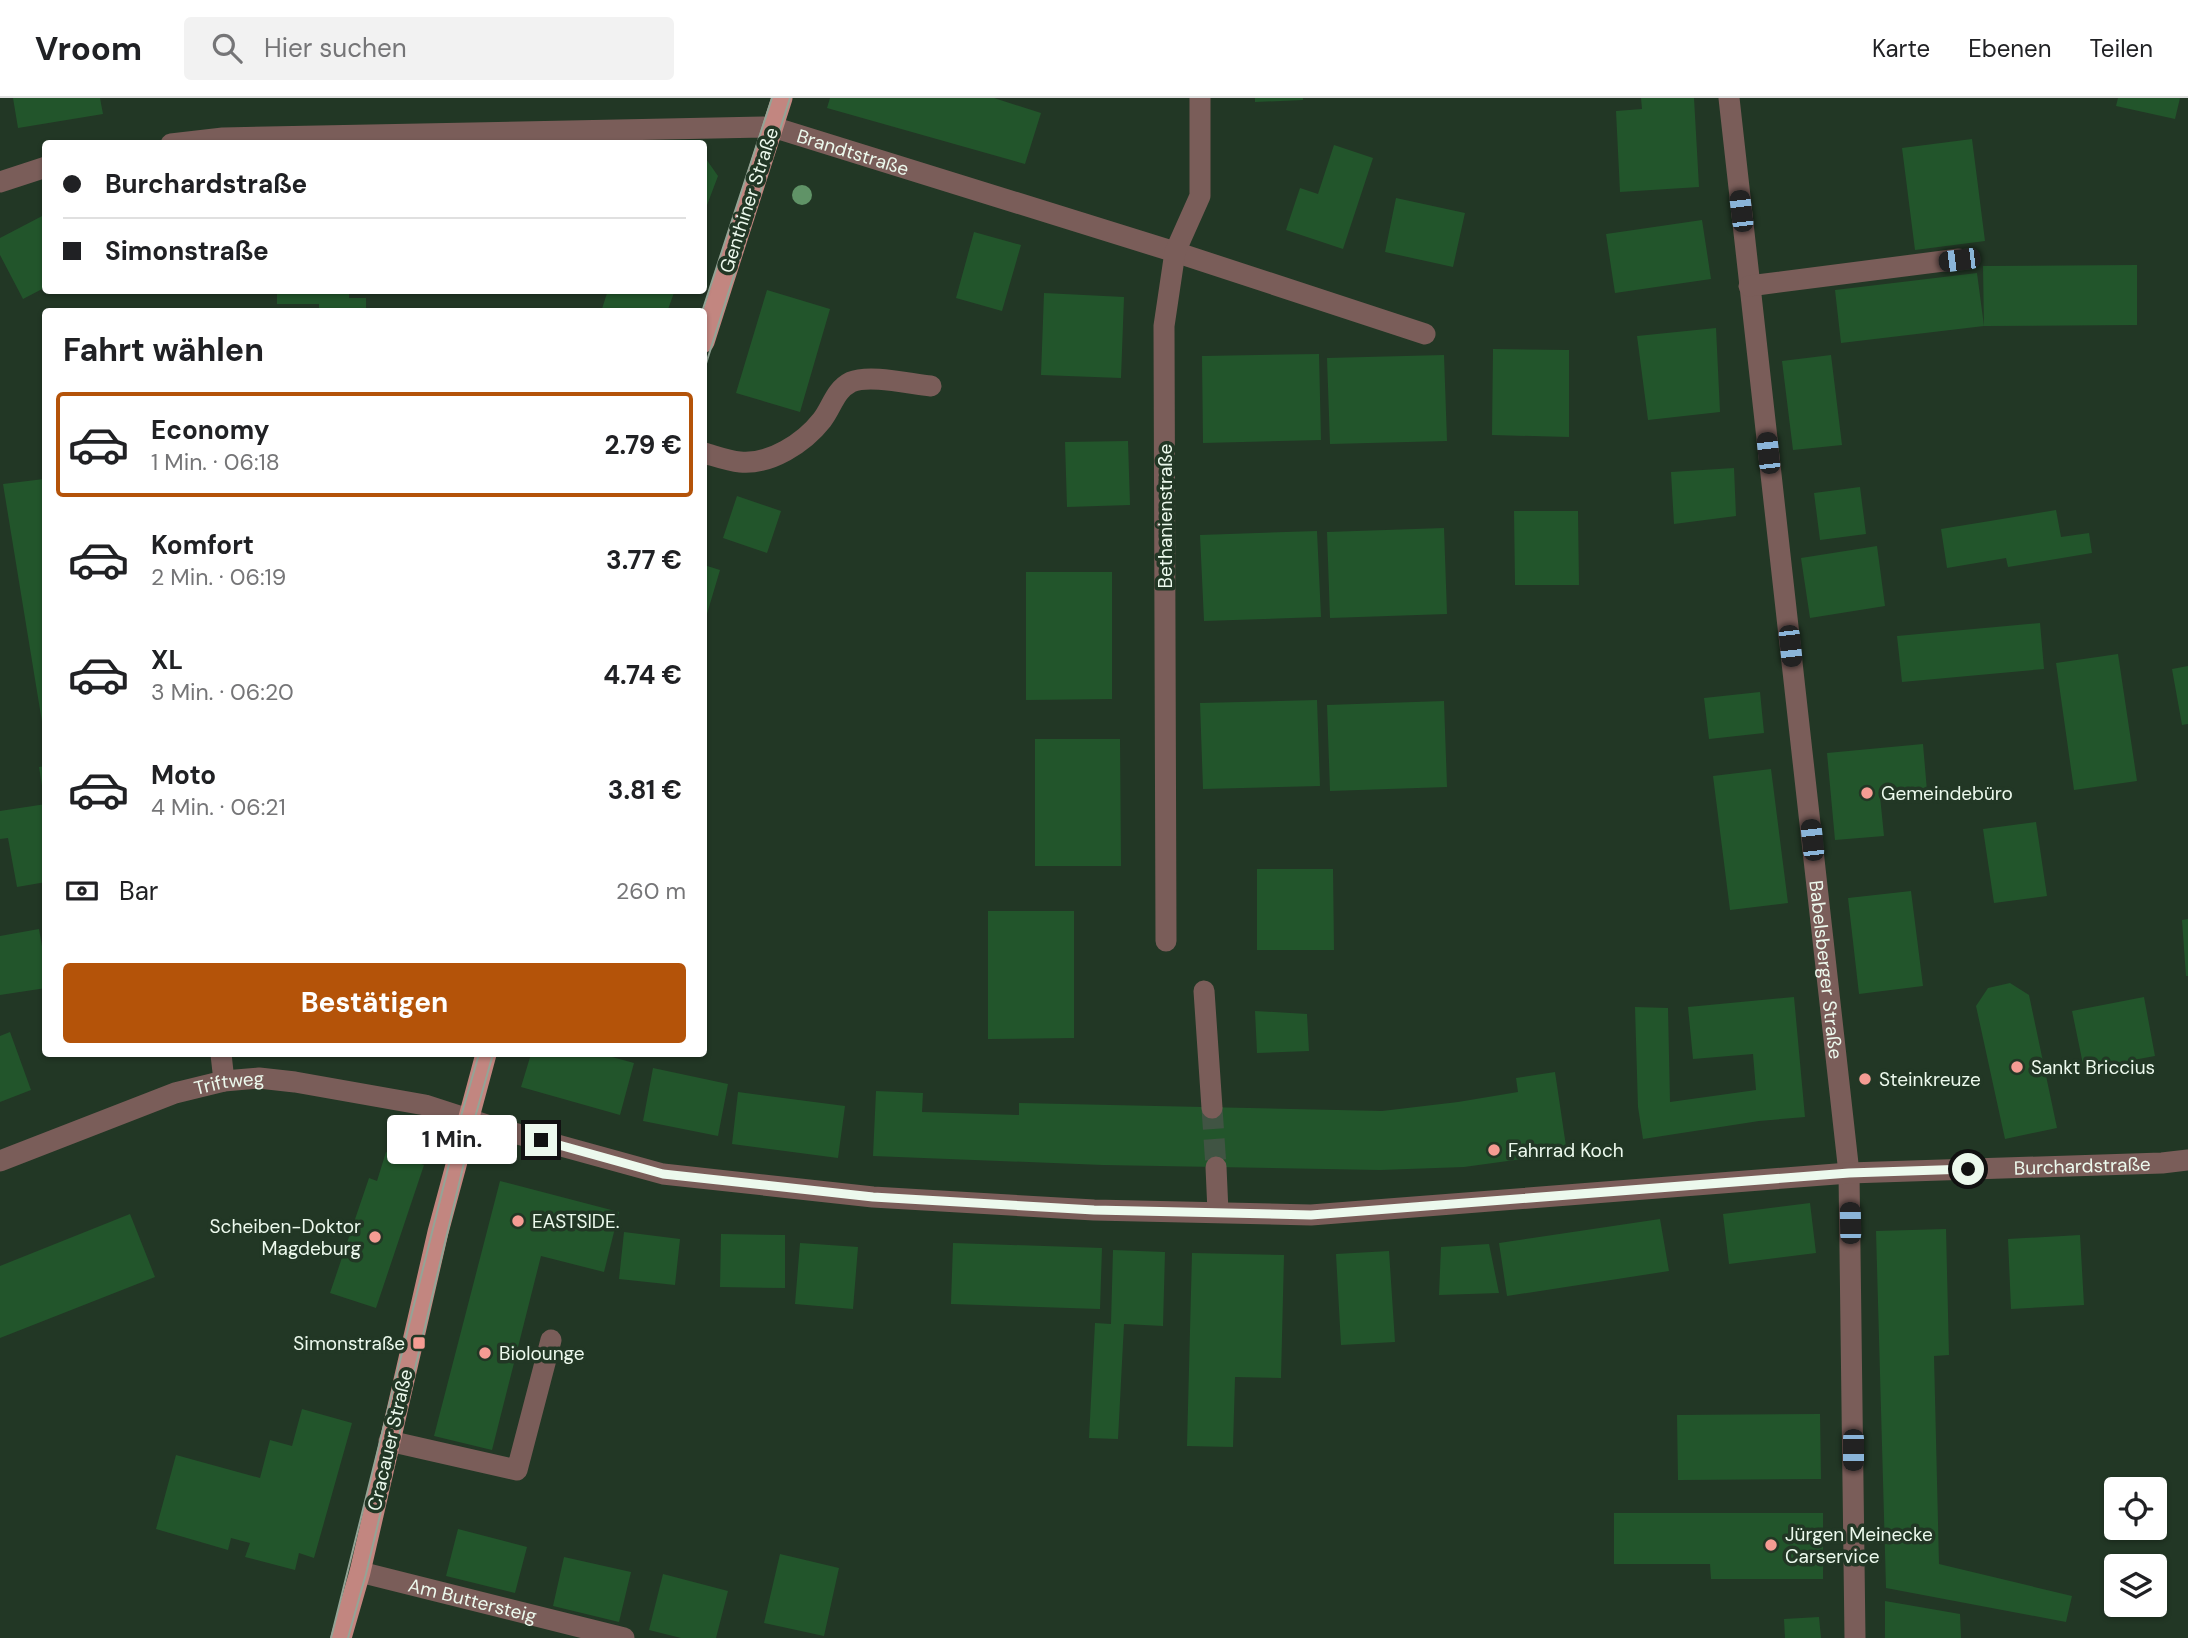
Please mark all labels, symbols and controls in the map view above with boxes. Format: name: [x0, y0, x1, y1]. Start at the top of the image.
search box: [184, 17, 674, 80]
text: Vroom: [35, 27, 142, 70]
icon: search: [208, 29, 246, 67]
text: Hier suchen: [264, 31, 407, 65]
text: Karte: [1872, 33, 1930, 64]
text: Ebenen: [1968, 33, 2052, 64]
text: Teilen: [2090, 33, 2153, 64]
street label: Brandtstraße: [794, 123, 912, 181]
street label: Genthiner Straße: [714, 124, 784, 276]
text: Burchardstraße: [105, 167, 307, 201]
car: [1729, 189, 1754, 233]
text: Simonstraße: [105, 234, 269, 268]
car: [1937, 247, 1982, 273]
text: Fahrt wählen: [63, 329, 264, 371]
icon: car: [67, 413, 130, 476]
text: Economy: [151, 413, 269, 447]
text: 2.79 €: [604, 428, 682, 462]
car: [1756, 431, 1781, 475]
street label: Bethanienstraße: [1153, 444, 1178, 588]
text: 1 Min. · 06:18: [151, 447, 280, 477]
icon: car: [67, 528, 130, 591]
text: Komfort: [151, 528, 254, 562]
text: 3.77 €: [606, 543, 682, 577]
text: 2 Min. · 06:19: [151, 562, 286, 592]
car: [1778, 624, 1803, 668]
icon: car: [67, 643, 130, 706]
text: XL: [151, 643, 183, 677]
text: 4.74 €: [603, 658, 682, 692]
text: 3 Min. · 06:20: [151, 677, 294, 707]
icon: car: [67, 758, 130, 821]
text: Moto: [151, 758, 216, 792]
text: 3.81 €: [608, 773, 682, 807]
place label: Gemeindebüro: [1881, 781, 2013, 806]
marker: Gemeindebüro: [1859, 785, 1875, 801]
text: 4 Min. · 06:21: [151, 792, 286, 822]
car: [1800, 818, 1825, 862]
icon: cash: [63, 872, 101, 910]
text: Bar: [119, 874, 158, 908]
text: 260 m: [616, 876, 686, 906]
street label: Babelsberger Straße: [1804, 879, 1849, 1060]
button: Bestätigen: [63, 963, 686, 1043]
place label: Sankt Briccius: [2031, 1055, 2155, 1080]
marker: Sankt Briccius: [2009, 1059, 2025, 1075]
street label: Triftweg: [191, 1065, 265, 1100]
place label: Steinkreuze: [1879, 1067, 1981, 1092]
marker: Steinkreuze: [1857, 1071, 1873, 1087]
callout: 1 Min.: [387, 1116, 516, 1164]
text: 1 Min.: [422, 1124, 482, 1154]
route end: [525, 1124, 557, 1156]
place label: Fahrrad Koch: [1508, 1138, 1624, 1163]
marker: Fahrrad Koch: [1486, 1142, 1502, 1158]
street label: Burchardstraße: [2013, 1151, 2151, 1180]
route start: [1952, 1153, 1984, 1185]
car: [1840, 1202, 1861, 1244]
place label: EASTSIDE.: [532, 1209, 619, 1234]
marker: EASTSIDE.: [510, 1213, 526, 1229]
place label: Scheiben-Doktor Magdeburg: [210, 1214, 361, 1261]
marker: Scheiben-Doktor Magdeburg: [367, 1229, 383, 1245]
place label: Simonstraße: [293, 1331, 405, 1356]
marker: Simonstraße: [411, 1335, 427, 1351]
place label: Biolounge: [499, 1341, 585, 1366]
marker: Biolounge: [477, 1345, 493, 1361]
street label: Cracauer Straße: [362, 1367, 418, 1513]
car: [1843, 1429, 1864, 1471]
map controls: [2104, 1477, 2167, 1617]
button: locate: [2104, 1477, 2167, 1540]
place label: Jürgen Meinecke Carservice: [1785, 1522, 1933, 1569]
marker: Jürgen Meinecke Carservice: [1763, 1537, 1779, 1553]
button: layers: [2104, 1554, 2167, 1617]
street label: Am Buttersteig: [406, 1572, 540, 1628]

